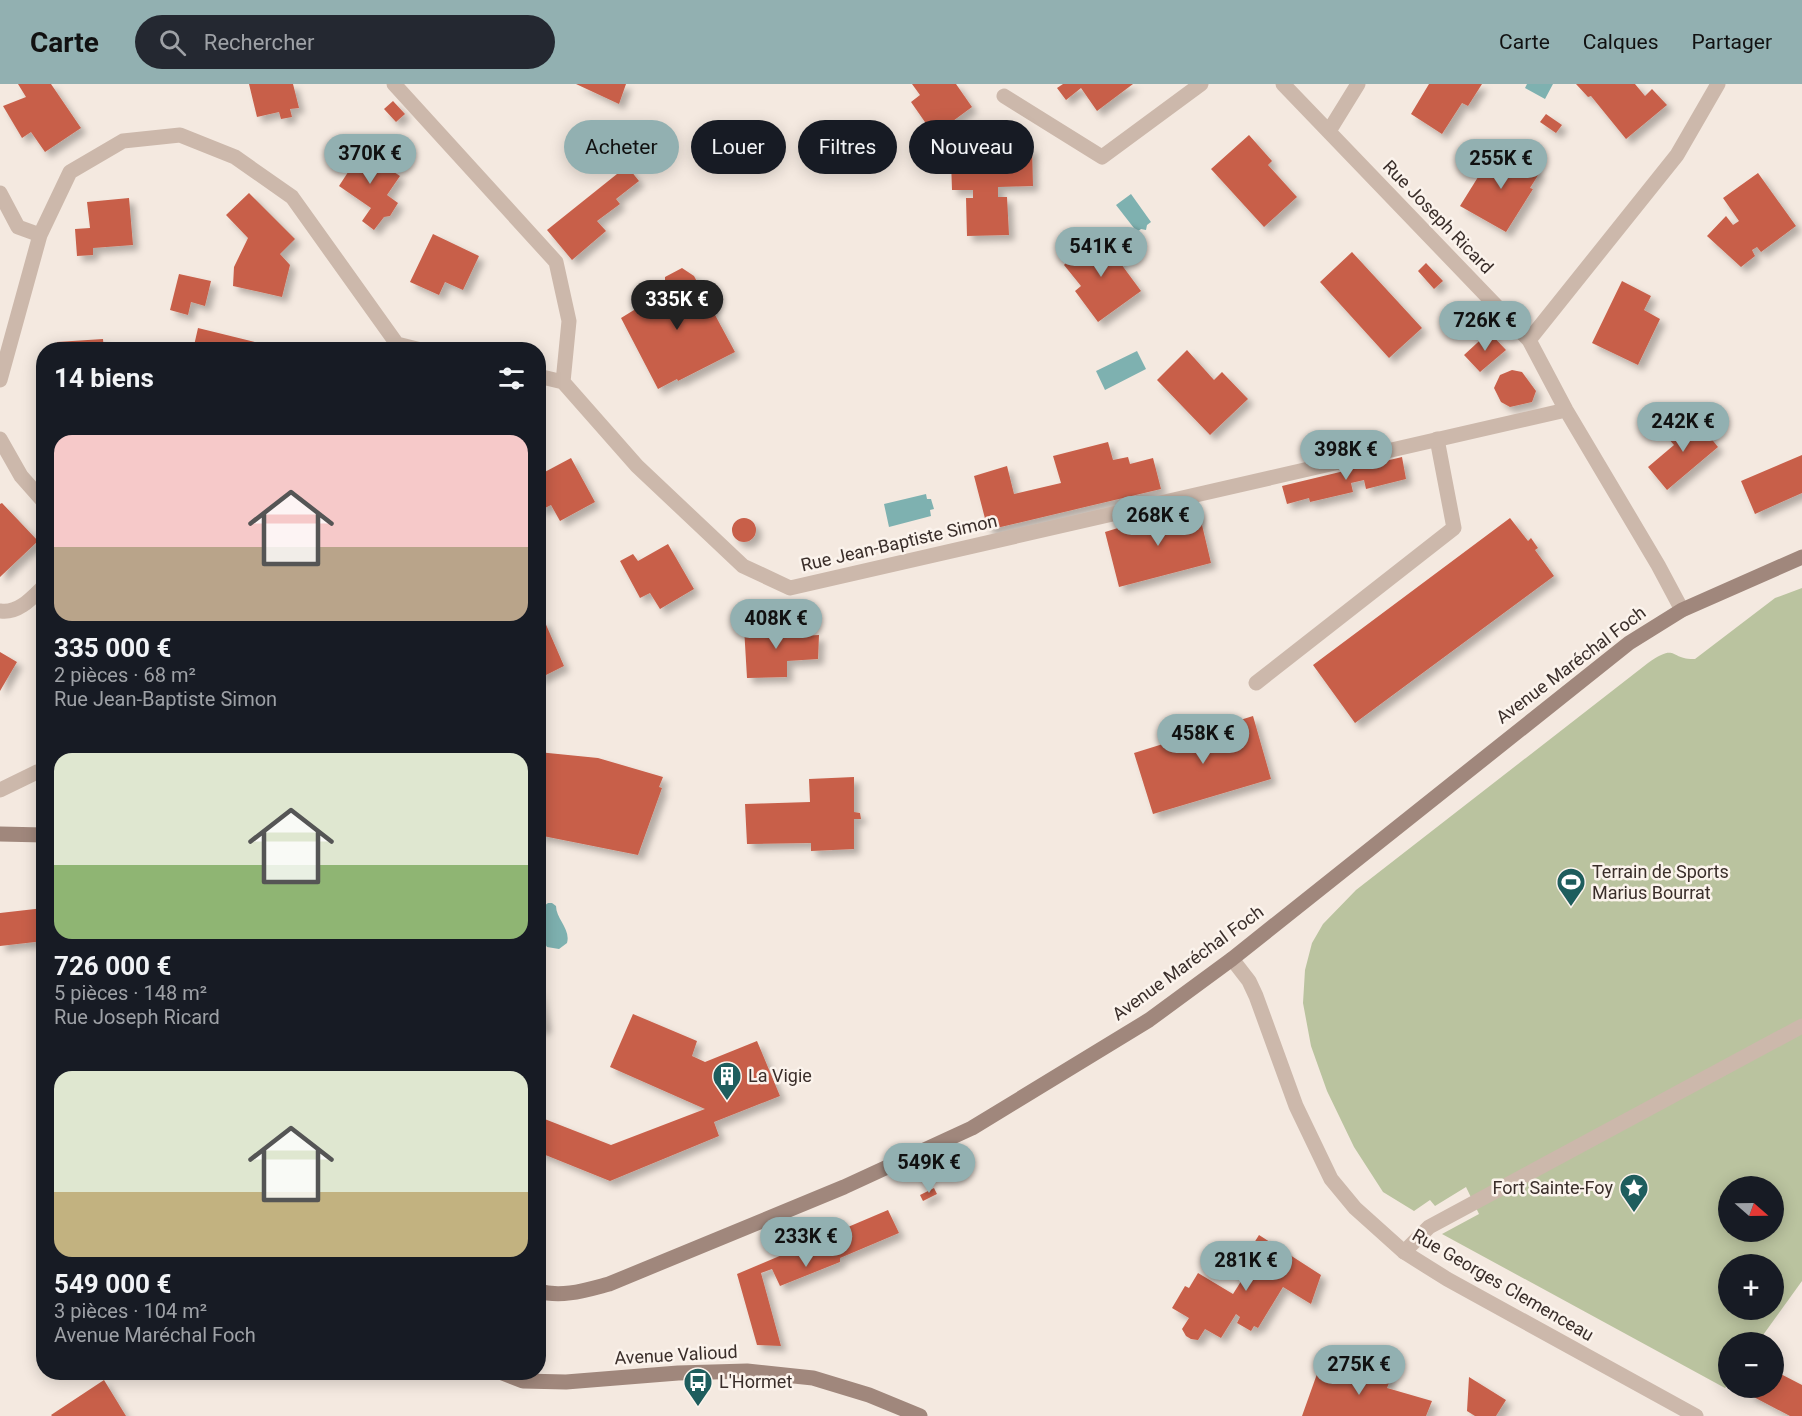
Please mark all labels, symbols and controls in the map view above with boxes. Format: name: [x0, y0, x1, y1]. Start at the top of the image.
search box: [135, 15, 555, 69]
text: Carte: [30, 26, 99, 59]
icon: search: [156, 26, 189, 59]
text: Rechercher: [204, 30, 314, 55]
text: Carte: [1499, 30, 1550, 54]
text: Calques: [1583, 30, 1658, 54]
text: Partager: [1691, 30, 1772, 54]
chip: Acheter: [564, 120, 679, 174]
chip: Louer: [691, 120, 786, 174]
chip: Filtres: [798, 120, 897, 174]
chip: Nouveau: [909, 120, 1034, 174]
pin: 370K €: [321, 134, 419, 185]
pin: 255K €: [1452, 139, 1550, 190]
text: 370K €: [338, 141, 402, 165]
text: 255K €: [1469, 146, 1533, 170]
street label: Rue Joseph Ricard: [1379, 156, 1498, 278]
pin: 541K €: [1052, 227, 1150, 278]
text: 541K €: [1069, 234, 1133, 258]
pin: 335K €: [628, 280, 726, 331]
text: 335K €: [645, 287, 709, 311]
pin: 726K €: [1436, 301, 1534, 352]
text: 726K €: [1453, 308, 1517, 332]
icon: filters: [495, 362, 528, 395]
text: 14 biens: [54, 363, 154, 393]
pin: 242K €: [1634, 402, 1732, 453]
text: 242K €: [1651, 409, 1715, 433]
pin: 398K €: [1297, 430, 1395, 481]
text: 398K €: [1314, 437, 1378, 461]
icon: home: [237, 474, 345, 582]
pin: 268K €: [1109, 496, 1207, 547]
text: 268K €: [1126, 503, 1190, 527]
street label: Rue Jean-Baptiste Simon: [799, 510, 999, 575]
pin: 408K €: [727, 599, 825, 650]
street label: Avenue Maréchal Foch: [1492, 602, 1650, 728]
text: 408K €: [744, 606, 808, 630]
text: 335 000 €: [54, 633, 171, 663]
text: 2 pièces · 68 m²: [54, 663, 196, 687]
text: Rue Jean-Baptiste Simon: [54, 687, 277, 711]
pin: 458K €: [1154, 714, 1252, 765]
text: 458K €: [1171, 721, 1235, 745]
icon: home: [237, 792, 345, 900]
place label: Terrain de Sports Marius Bourrat: [1592, 861, 1729, 903]
sports icon: Terrain de Sports Marius Bourrat: [1555, 866, 1587, 908]
street label: Avenue Maréchal Foch: [1108, 901, 1267, 1024]
text: 726 000 €: [54, 951, 171, 981]
text: 5 pièces · 148 m²: [54, 981, 207, 1005]
text: Rue Joseph Ricard: [54, 1005, 220, 1029]
building icon: La Vigie: [711, 1060, 743, 1102]
place label: La Vigie: [748, 1065, 812, 1086]
icon: home: [237, 1110, 345, 1218]
pin: 549K €: [880, 1143, 978, 1194]
text: 549K €: [897, 1150, 961, 1174]
place icon: Fort Sainte-Foy: [1618, 1172, 1650, 1214]
north arrow: [1718, 1176, 1784, 1242]
map controls: [1718, 1176, 1784, 1398]
place label: Fort Sainte-Foy: [1492, 1177, 1613, 1198]
pin: 233K €: [757, 1217, 855, 1268]
text: 233K €: [774, 1224, 838, 1248]
street label: Rue Georges Clemenceau: [1409, 1224, 1598, 1345]
pin: 281K €: [1197, 1241, 1295, 1292]
text: 281K €: [1214, 1248, 1278, 1272]
button: +: [1718, 1254, 1784, 1320]
text: 549 000 €: [54, 1269, 171, 1299]
text: 3 pièces · 104 m²: [54, 1299, 207, 1323]
text: Avenue Maréchal Foch: [54, 1323, 256, 1347]
button: −: [1718, 1332, 1784, 1398]
street label: Avenue Valioud: [614, 1341, 738, 1368]
pin: 275K €: [1310, 1345, 1408, 1396]
text: 275K €: [1327, 1352, 1391, 1376]
bus stop icon: L'Hormet: [682, 1366, 714, 1408]
place label: L'Hormet: [719, 1371, 792, 1392]

